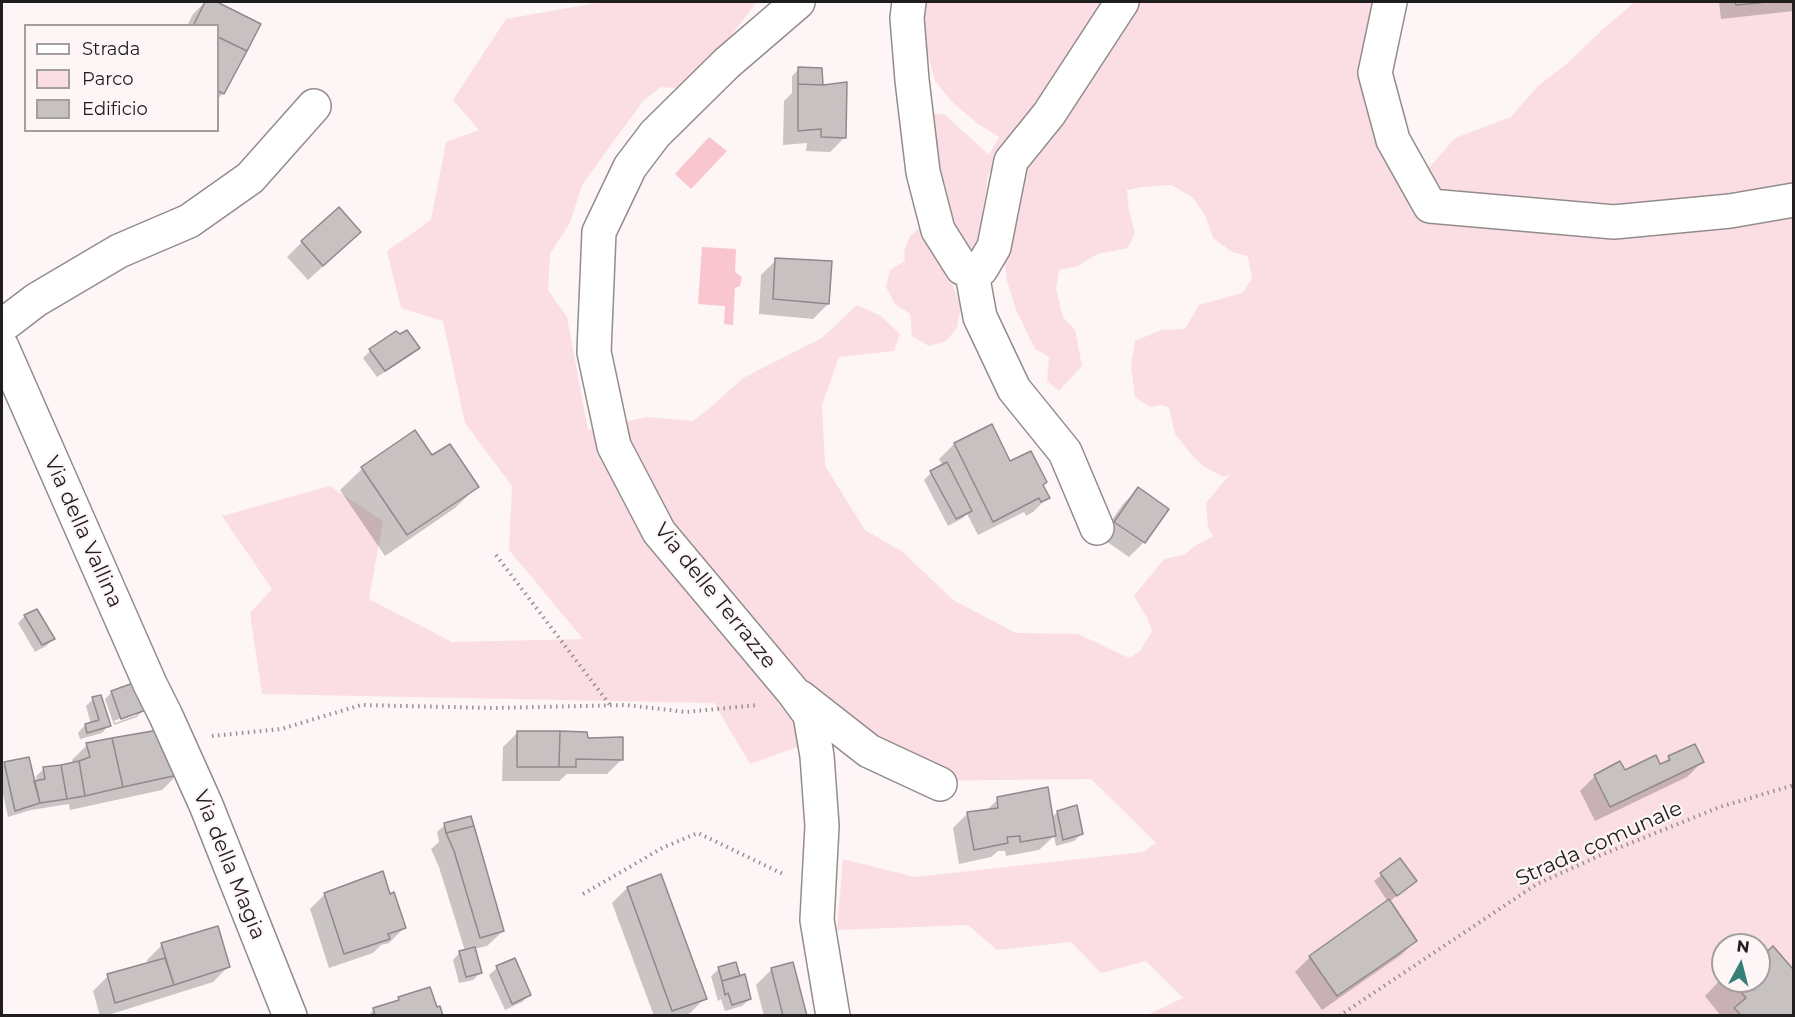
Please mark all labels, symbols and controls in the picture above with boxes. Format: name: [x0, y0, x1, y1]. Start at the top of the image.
legend: [24, 24, 219, 132]
text: Strada: [82, 38, 140, 60]
text: Parco: [82, 68, 134, 90]
text: Edificio: [82, 98, 148, 120]
street label: Via della Vallina: [38, 452, 128, 612]
street label: Via delle Terrazze: [649, 518, 781, 674]
street label: Via della Magia: [188, 787, 270, 943]
street label: Strada comunale: [1512, 796, 1686, 892]
north arrow: [1711, 933, 1771, 993]
text: N: [1735, 936, 1751, 957]

